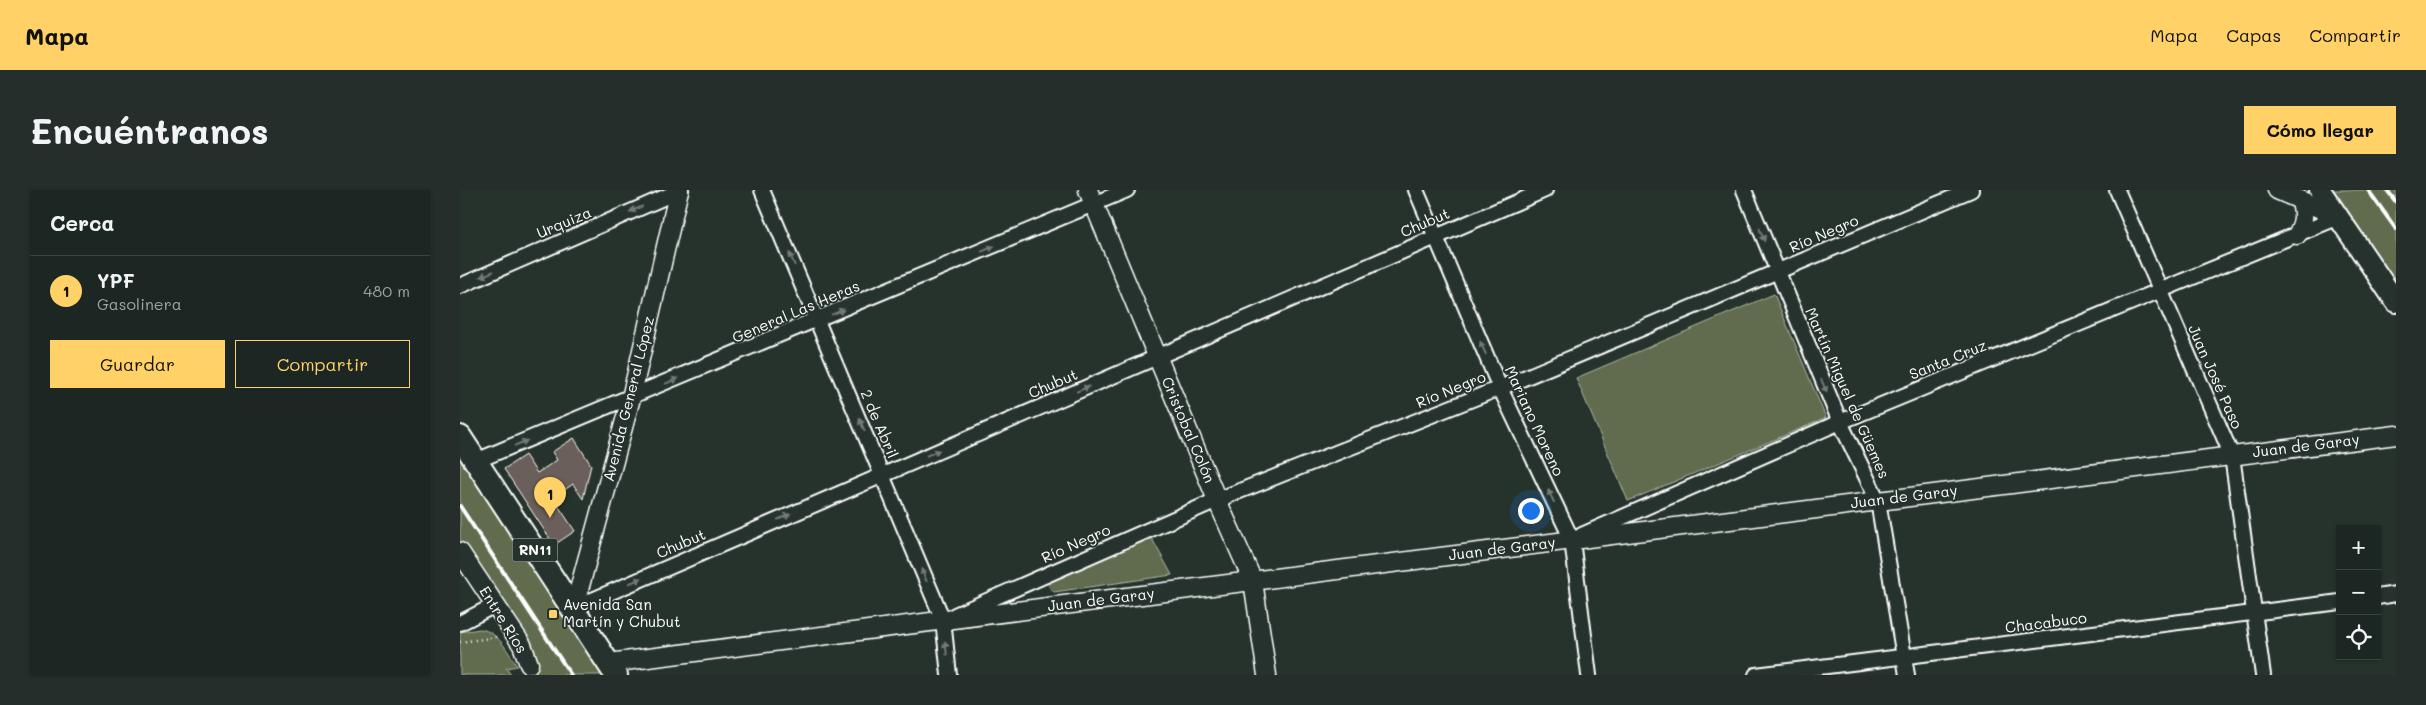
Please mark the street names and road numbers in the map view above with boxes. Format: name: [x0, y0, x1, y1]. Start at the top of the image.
street label: Urquiza: [533, 202, 594, 243]
street label: Chubut: [1397, 203, 1452, 241]
street label: Río Negro: [1786, 209, 1861, 257]
street label: General Las Heras: [729, 275, 863, 347]
street label: Martín Miguel de Güemes: [1801, 304, 1895, 481]
street label: Avenida General López: [598, 314, 658, 484]
street label: Juan José Paso: [2184, 321, 2248, 432]
street label: Santa Cruz: [1906, 335, 1989, 384]
street label: Mariano Moreno: [1501, 362, 1569, 479]
street label: Chubut: [1025, 364, 1080, 402]
street label: Río Negro: [1413, 366, 1489, 412]
street label: Cristobal Colón: [1158, 373, 1220, 486]
street label: 2 de Abril: [857, 386, 903, 461]
street label: Juan de Garay: [2251, 429, 2361, 461]
street label: Juan de Garay: [1849, 480, 1959, 512]
street label: Río Negro: [1038, 519, 1113, 567]
street label: Chubut: [653, 524, 708, 562]
street label: Juan de Garay: [1447, 532, 1557, 564]
road number: RN11: [512, 538, 558, 562]
street label: Entre Ríos: [475, 582, 532, 657]
street label: Juan de Garay: [1046, 583, 1156, 615]
street label: Chacabuco: [2004, 607, 2088, 637]

